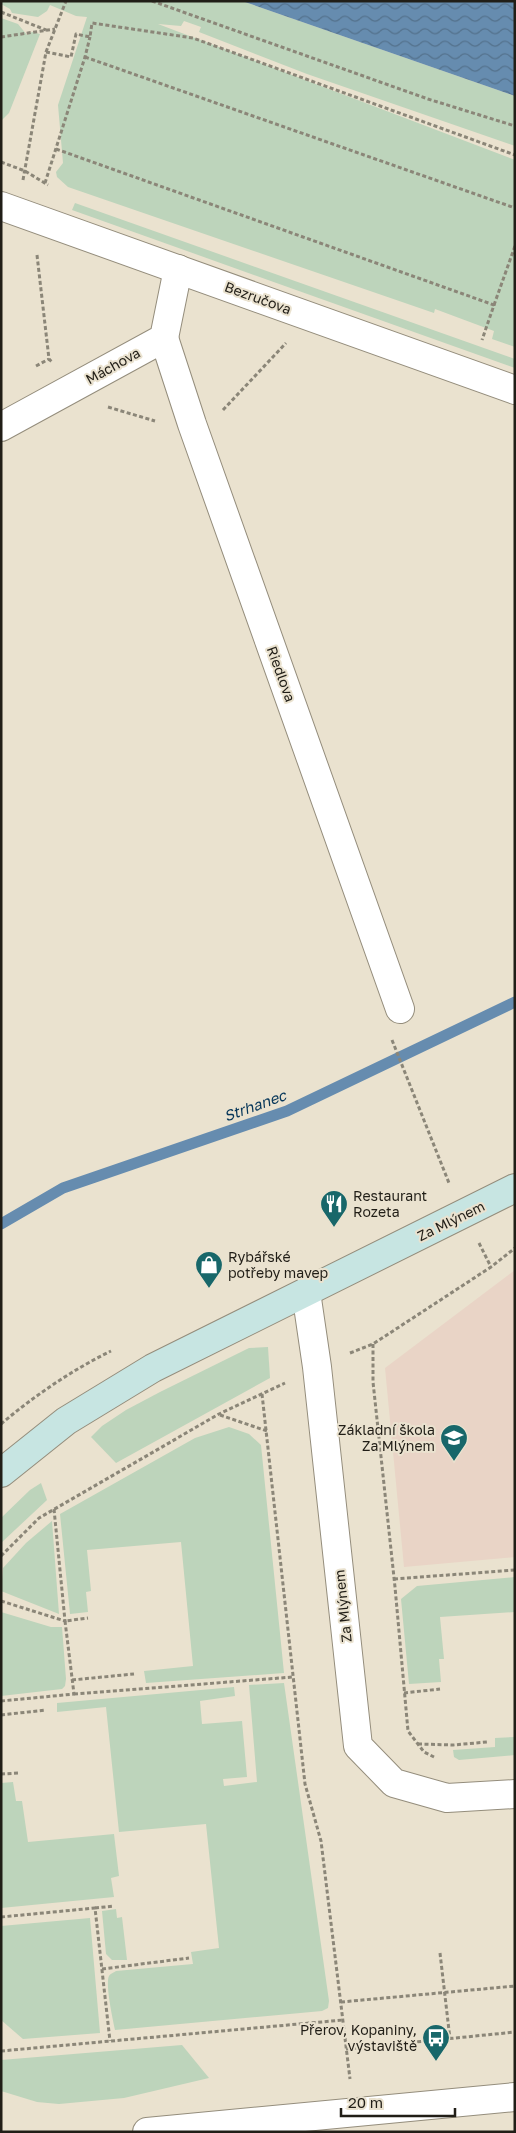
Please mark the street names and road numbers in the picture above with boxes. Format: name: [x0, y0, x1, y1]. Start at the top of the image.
street label: Bezručova: [223, 278, 294, 317]
street label: Máchova: [83, 344, 143, 387]
street label: Riedlova: [264, 644, 299, 704]
street label: Za Mlýnem: [414, 1197, 487, 1244]
street label: Za Mlýnem: [330, 1569, 355, 1643]

